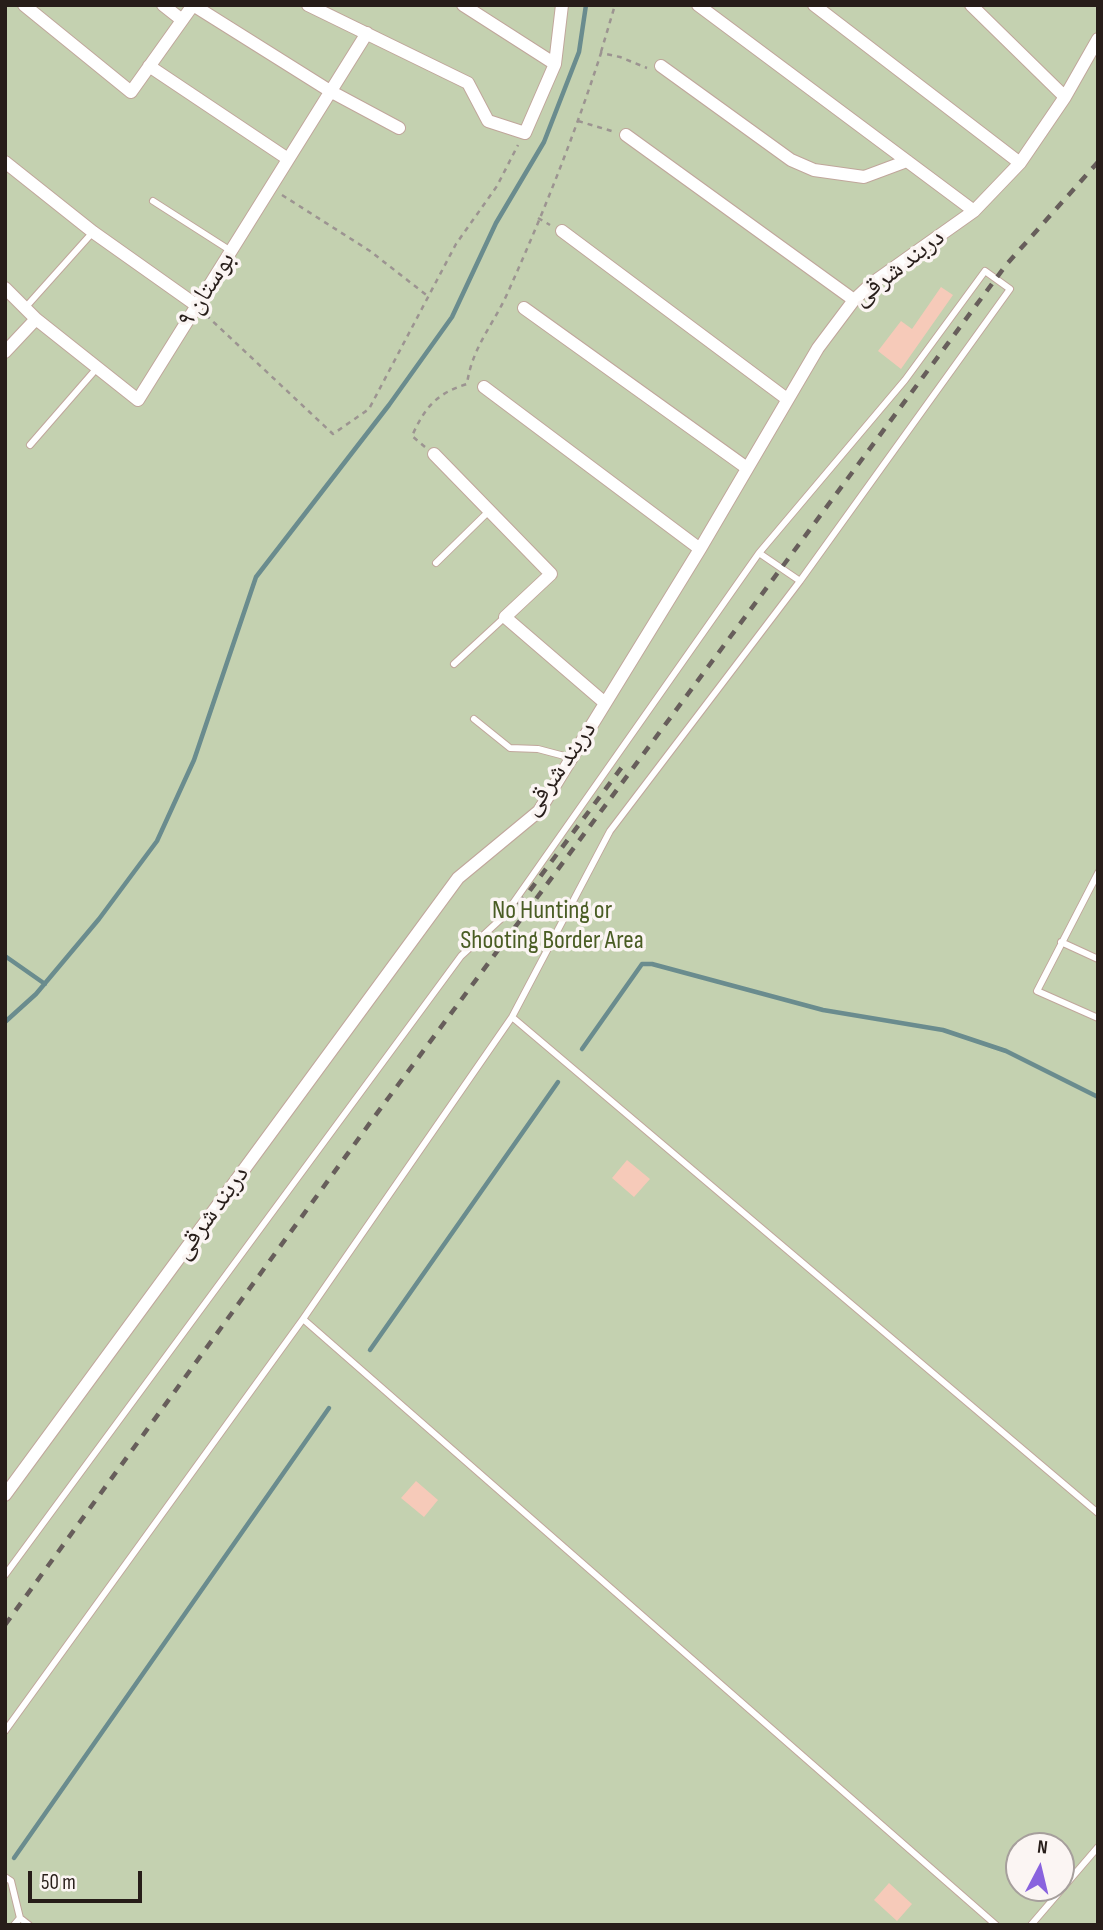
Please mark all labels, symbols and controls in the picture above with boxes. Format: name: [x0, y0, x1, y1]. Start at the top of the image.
street label: دربند شرقی: [847, 222, 951, 314]
street label: بوستان ۹: [171, 247, 243, 333]
street label: دربند شرقی: [516, 716, 604, 822]
park label: No Hunting or Shooting Border Area: [460, 895, 644, 956]
street label: دربند شرقی: [168, 1160, 256, 1266]
north arrow: [1005, 1832, 1075, 1902]
text: N: [1036, 1836, 1049, 1860]
scale bar: [32, 1856, 145, 1900]
text: 50 m: [41, 1870, 76, 1895]

